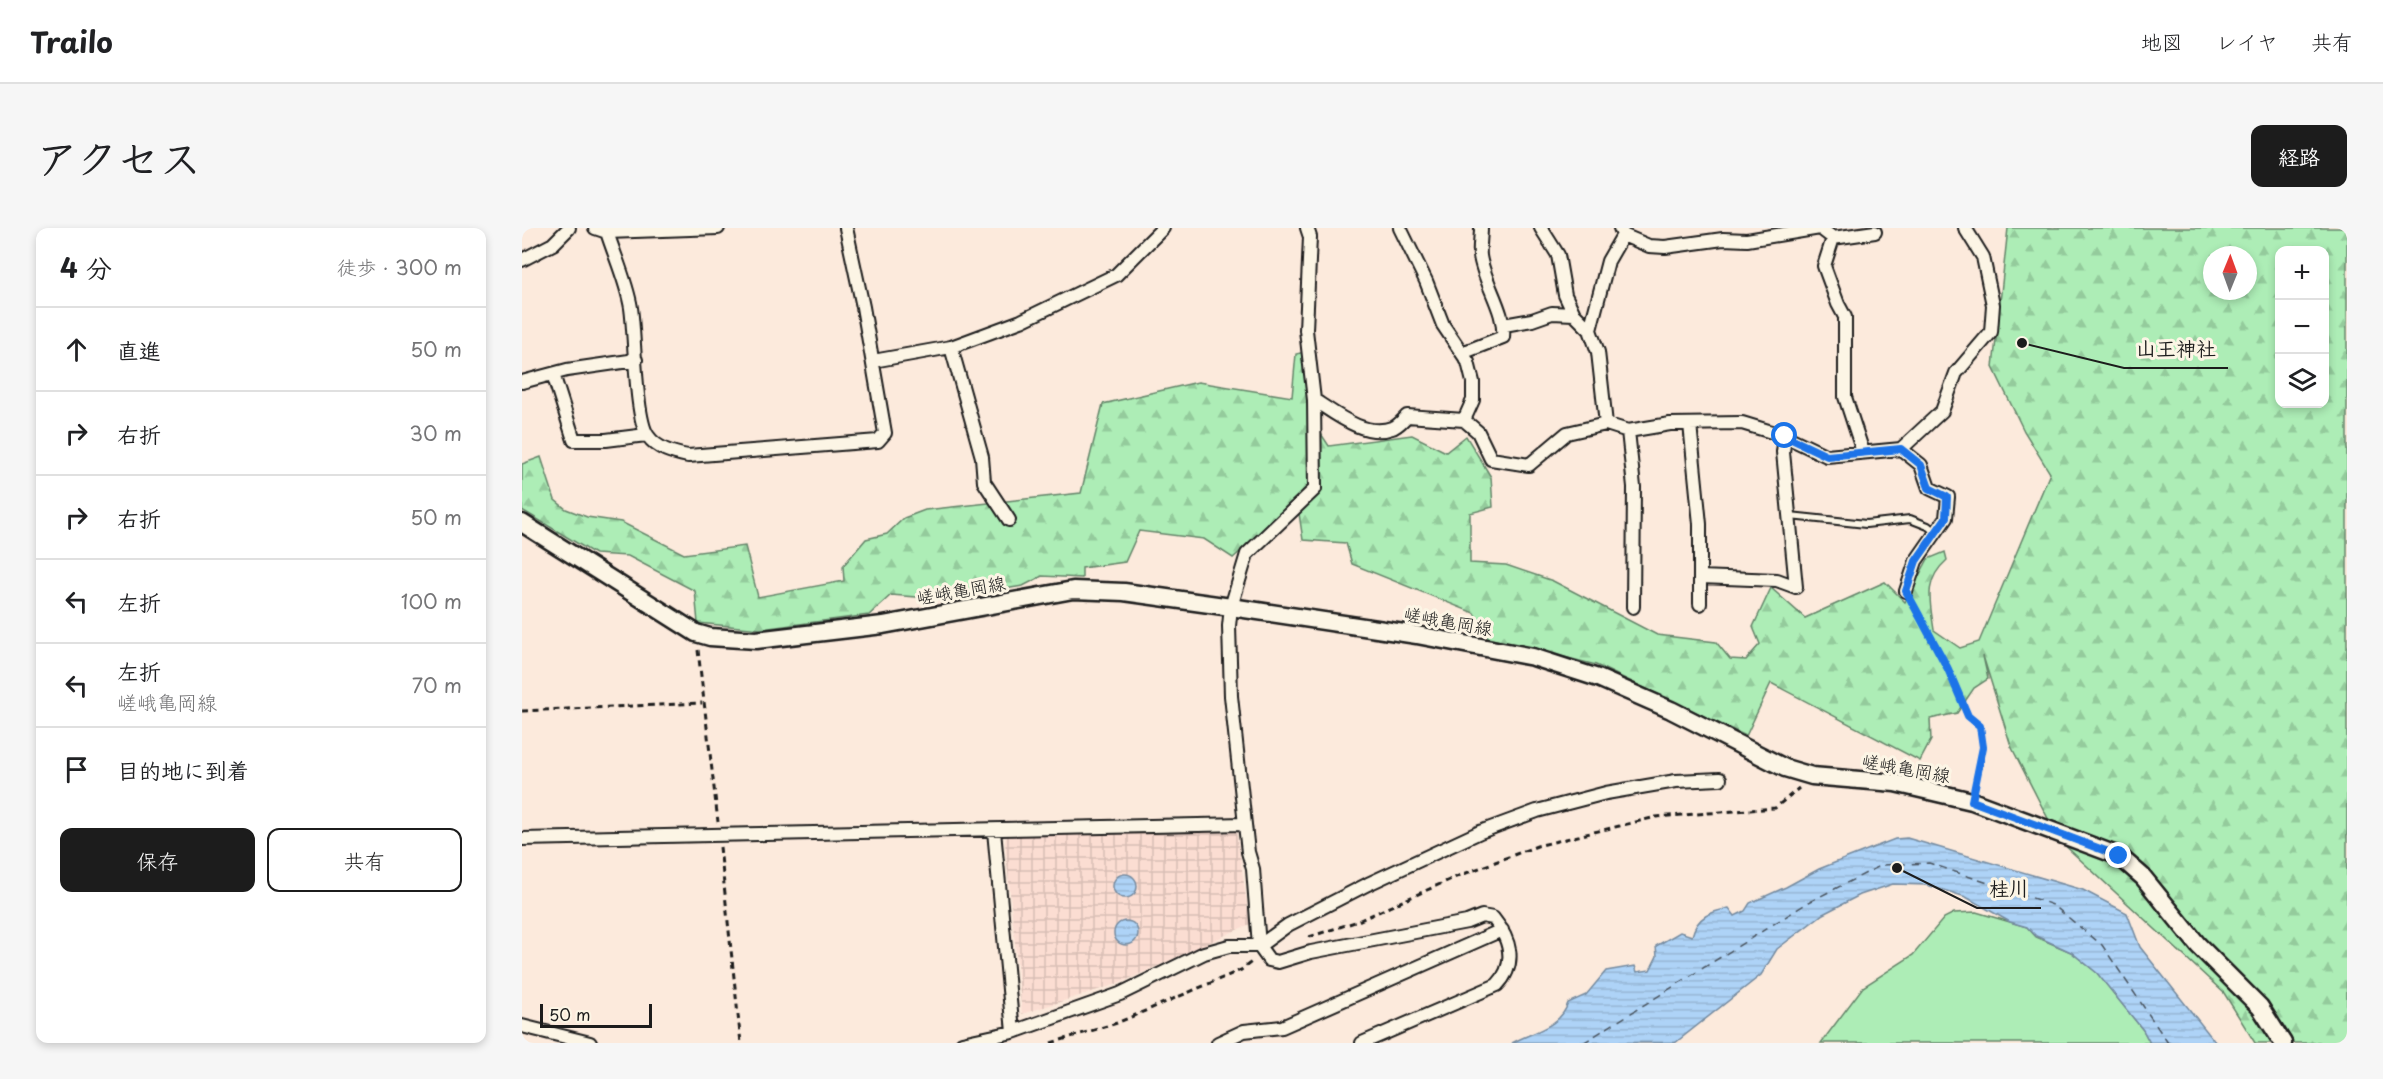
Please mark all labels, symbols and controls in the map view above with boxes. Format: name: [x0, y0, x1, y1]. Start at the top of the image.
text: Trailo: [30, 20, 113, 63]
text: 地図: [2141, 25, 2183, 57]
text: レイヤ: [2216, 25, 2278, 57]
text: 共有: [2311, 25, 2353, 57]
text: アクセス: [36, 125, 201, 188]
button: 経路: [2251, 125, 2347, 187]
north arrow: [2203, 246, 2257, 300]
map controls: [2275, 246, 2329, 408]
button: +: [2275, 246, 2329, 300]
text: 4 分: [60, 248, 112, 287]
text: 徒歩 · 300 m: [337, 252, 462, 282]
button: −: [2275, 300, 2329, 354]
callout: 山王神社: [2124, 330, 2228, 368]
icon: ahead: [60, 333, 93, 366]
text: 直進: [117, 333, 161, 366]
text: 山王神社: [2136, 333, 2216, 363]
text: 50 m: [410, 334, 462, 364]
button: layers: [2275, 354, 2329, 408]
icon: right: [60, 417, 93, 450]
text: 右折: [117, 417, 161, 450]
text: 30 m: [409, 418, 462, 448]
route start: [1771, 422, 1797, 448]
icon: right: [60, 501, 93, 534]
text: 右折: [117, 501, 161, 534]
text: 50 m: [410, 502, 462, 532]
street label: 嵯峨亀岡線: [914, 568, 1007, 611]
icon: left: [60, 585, 93, 618]
text: 左折: [117, 585, 161, 618]
text: 100 m: [401, 586, 462, 616]
street label: 嵯峨亀岡線: [1402, 599, 1495, 642]
text: 左折: [117, 654, 161, 687]
icon: left: [60, 669, 93, 702]
text: 70 m: [412, 670, 462, 700]
text: 嵯峨亀岡線: [117, 687, 217, 717]
street label: 嵯峨亀岡線: [1860, 746, 1953, 789]
icon: arrive: [60, 753, 93, 786]
text: 目的地に到着: [117, 753, 249, 786]
button: 保存: [60, 828, 255, 892]
button: 共有: [267, 828, 462, 892]
route end: [2105, 842, 2131, 868]
callout: 桂川: [1977, 870, 2041, 908]
text: 桂川: [1989, 873, 2029, 903]
scale bar: [540, 1001, 652, 1028]
text: 50 m: [549, 1002, 590, 1026]

